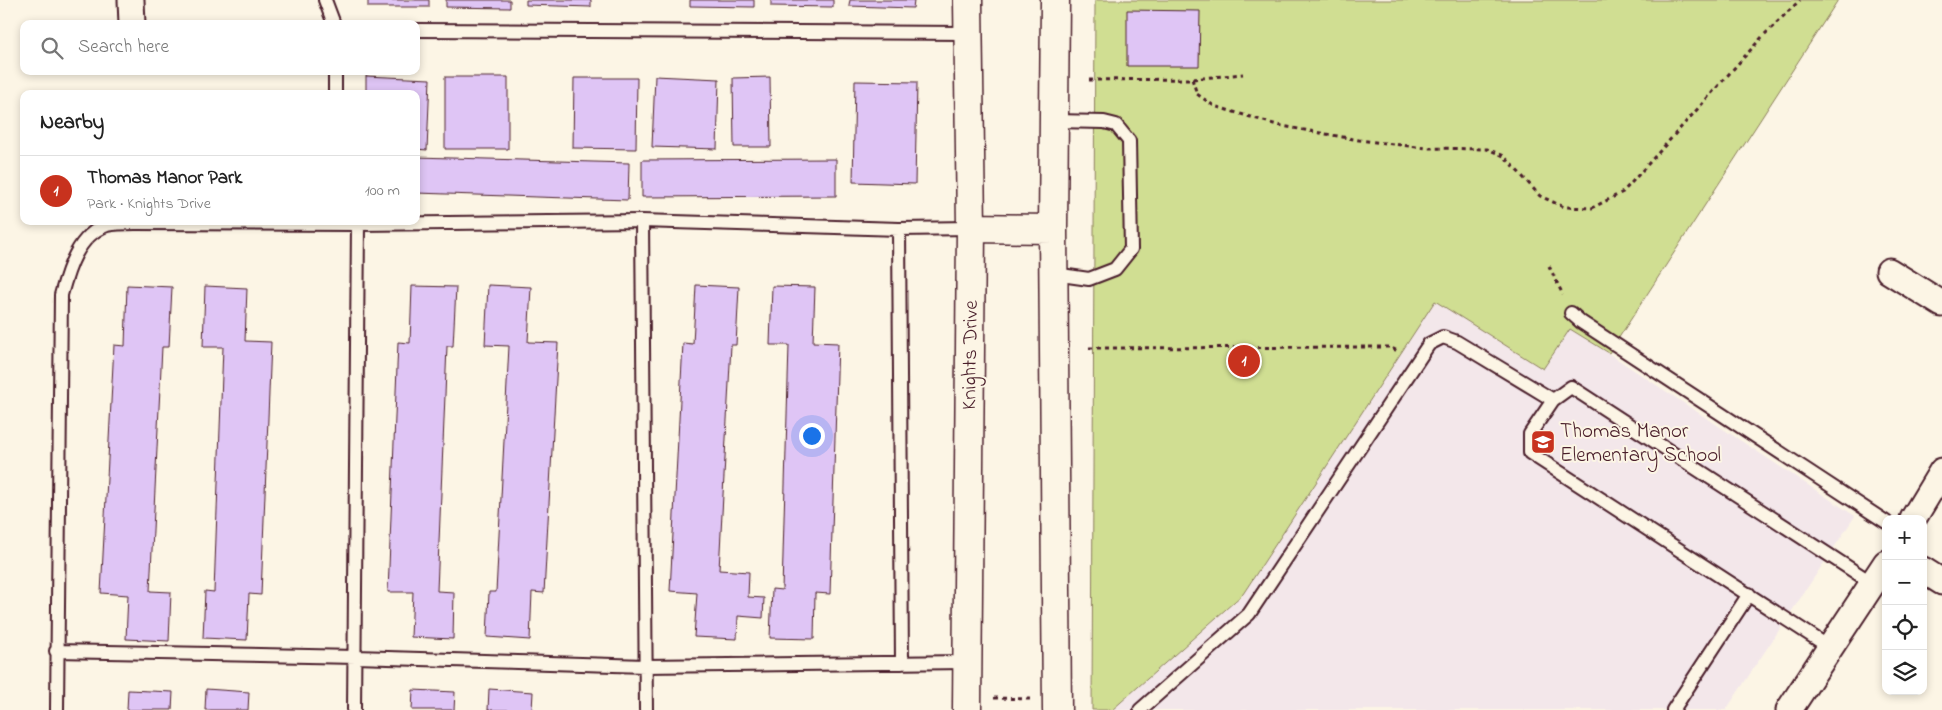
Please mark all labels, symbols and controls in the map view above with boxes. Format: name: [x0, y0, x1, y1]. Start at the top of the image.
search box: [20, 20, 420, 75]
icon: search: [38, 34, 66, 62]
text: Search here: [78, 34, 169, 61]
text: Nearby: [40, 108, 104, 138]
text: Thomas Manor Park: [87, 165, 242, 192]
text: 1: [53, 179, 59, 203]
text: 100 m: [365, 179, 400, 203]
text: Park · Knights Drive: [87, 192, 211, 216]
street label: Knights Drive: [955, 299, 989, 410]
pin: 1: [1228, 342, 1260, 380]
place label: Thomas Manor Elementary School: [1560, 417, 1721, 473]
your location: [799, 423, 825, 449]
school or university icon: Thomas Manor Elementary School: [1530, 429, 1556, 455]
map controls: [1882, 515, 1927, 695]
button: +: [1882, 515, 1927, 560]
button: −: [1882, 560, 1927, 605]
button: locate: [1882, 605, 1927, 650]
button: layers: [1882, 650, 1927, 695]

